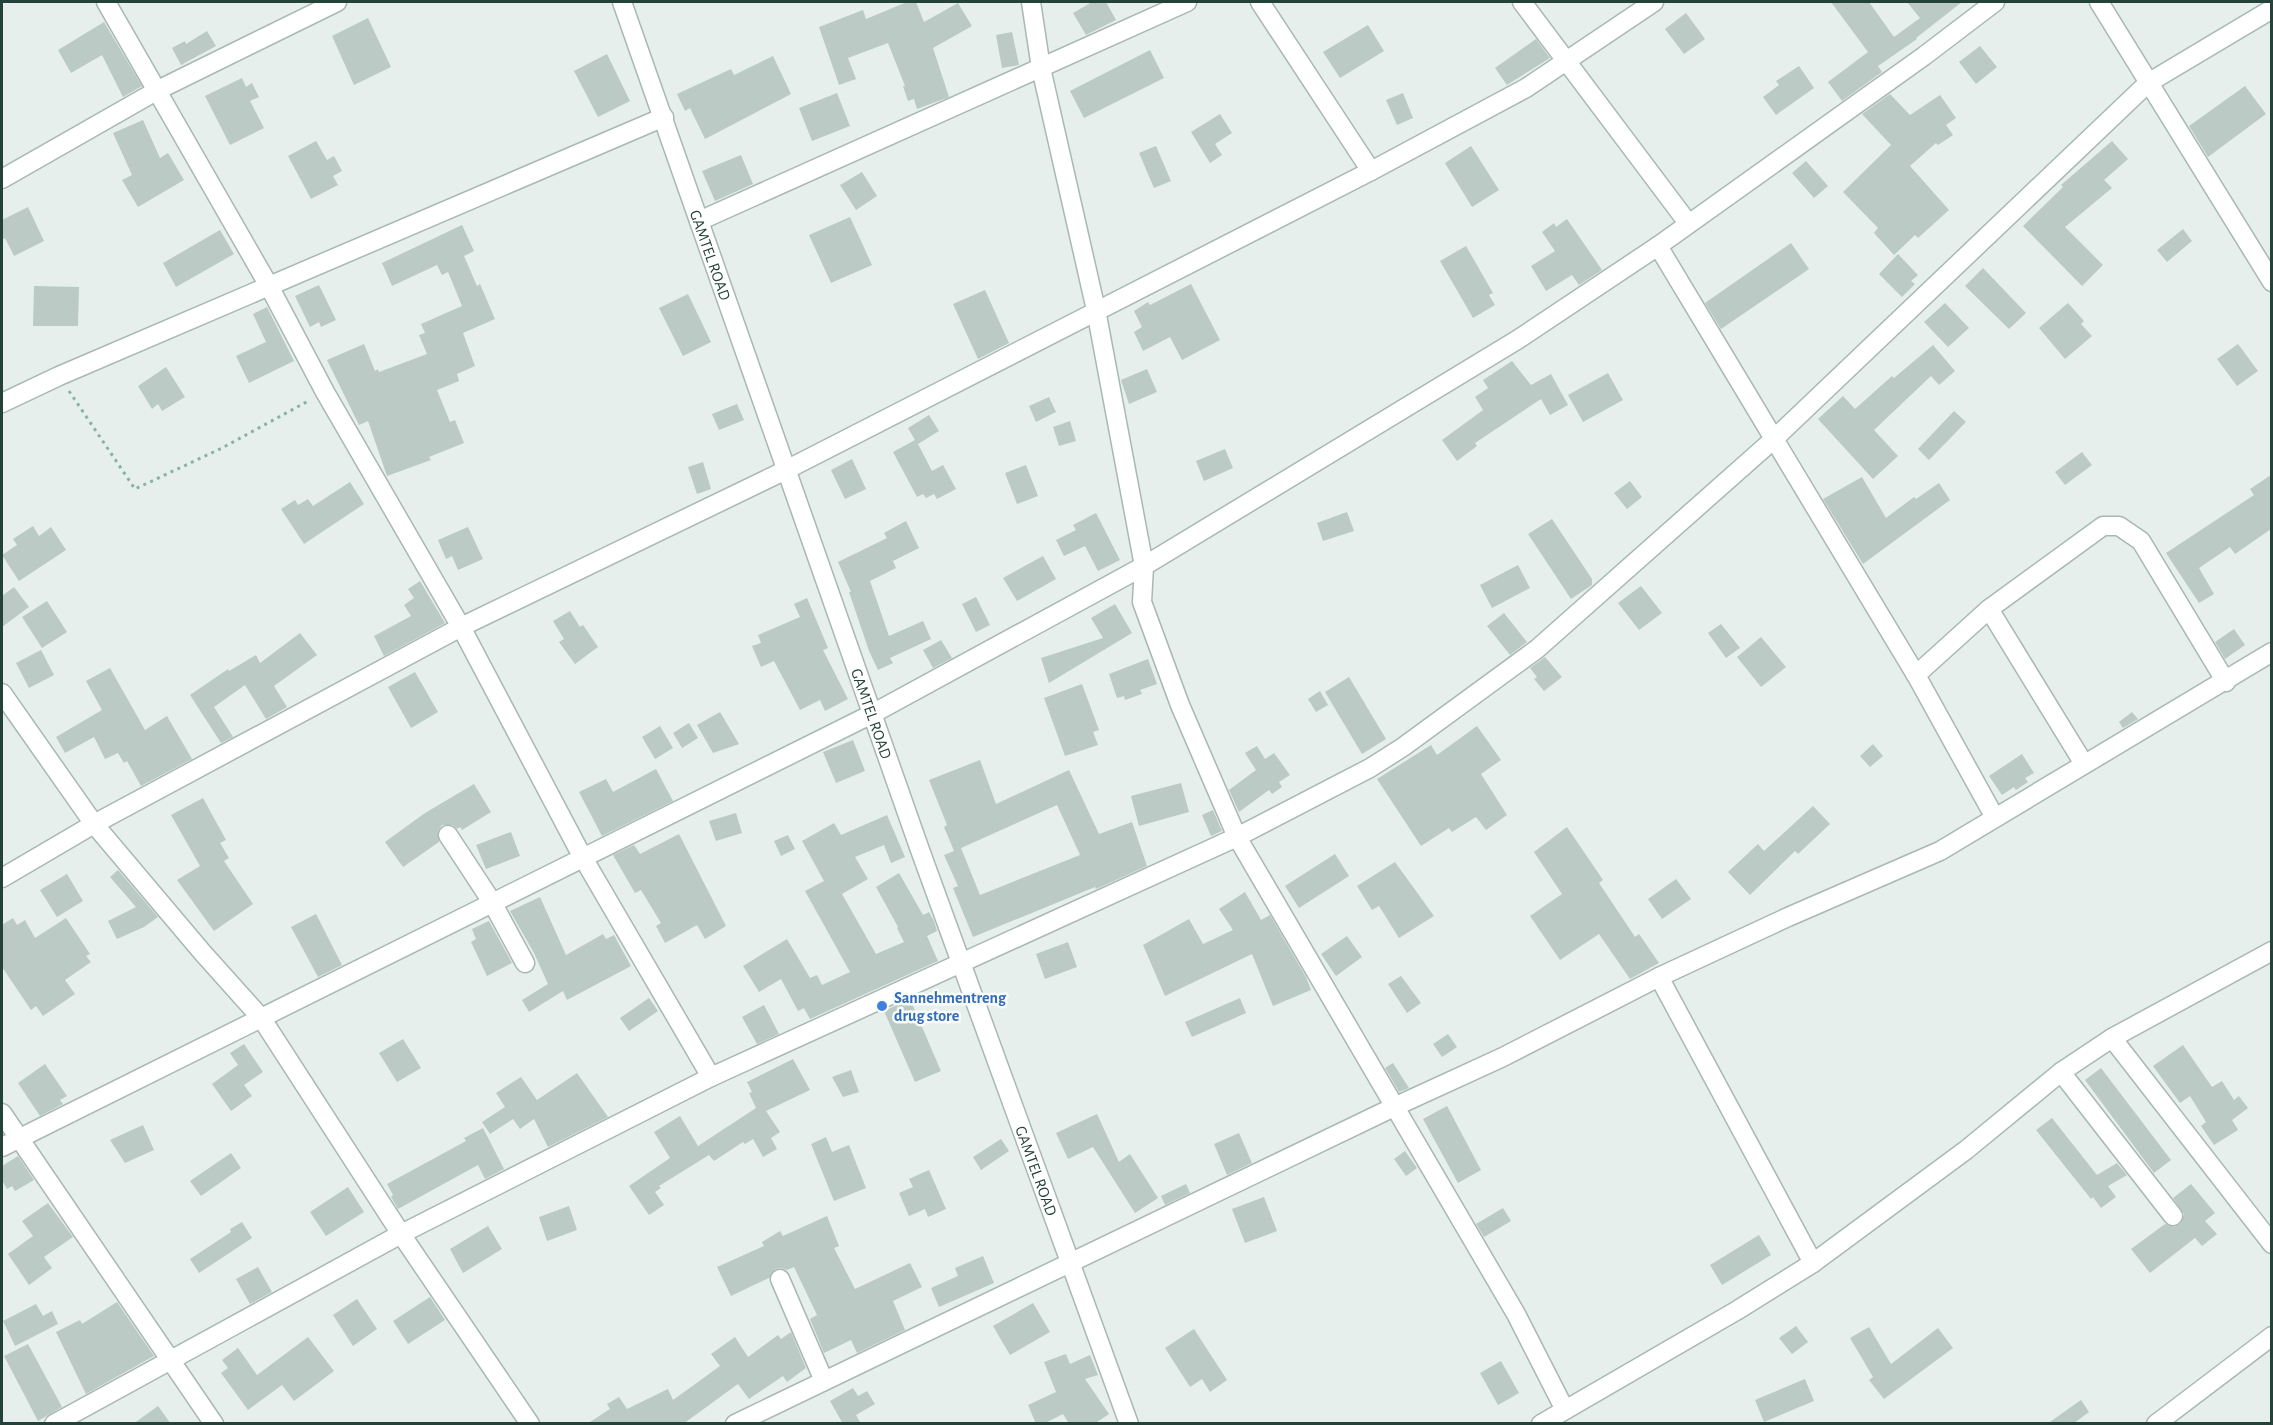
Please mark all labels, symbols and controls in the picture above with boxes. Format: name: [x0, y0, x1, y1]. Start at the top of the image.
street label: GAMTEL ROAD: [687, 208, 733, 302]
street label: GAMTEL ROAD: [848, 666, 894, 761]
place label: Sannehmentreng drug store: [894, 990, 1007, 1024]
marker: Sannehmentreng drug store: [875, 999, 889, 1013]
street label: GAMTEL ROAD: [1012, 1124, 1059, 1218]

